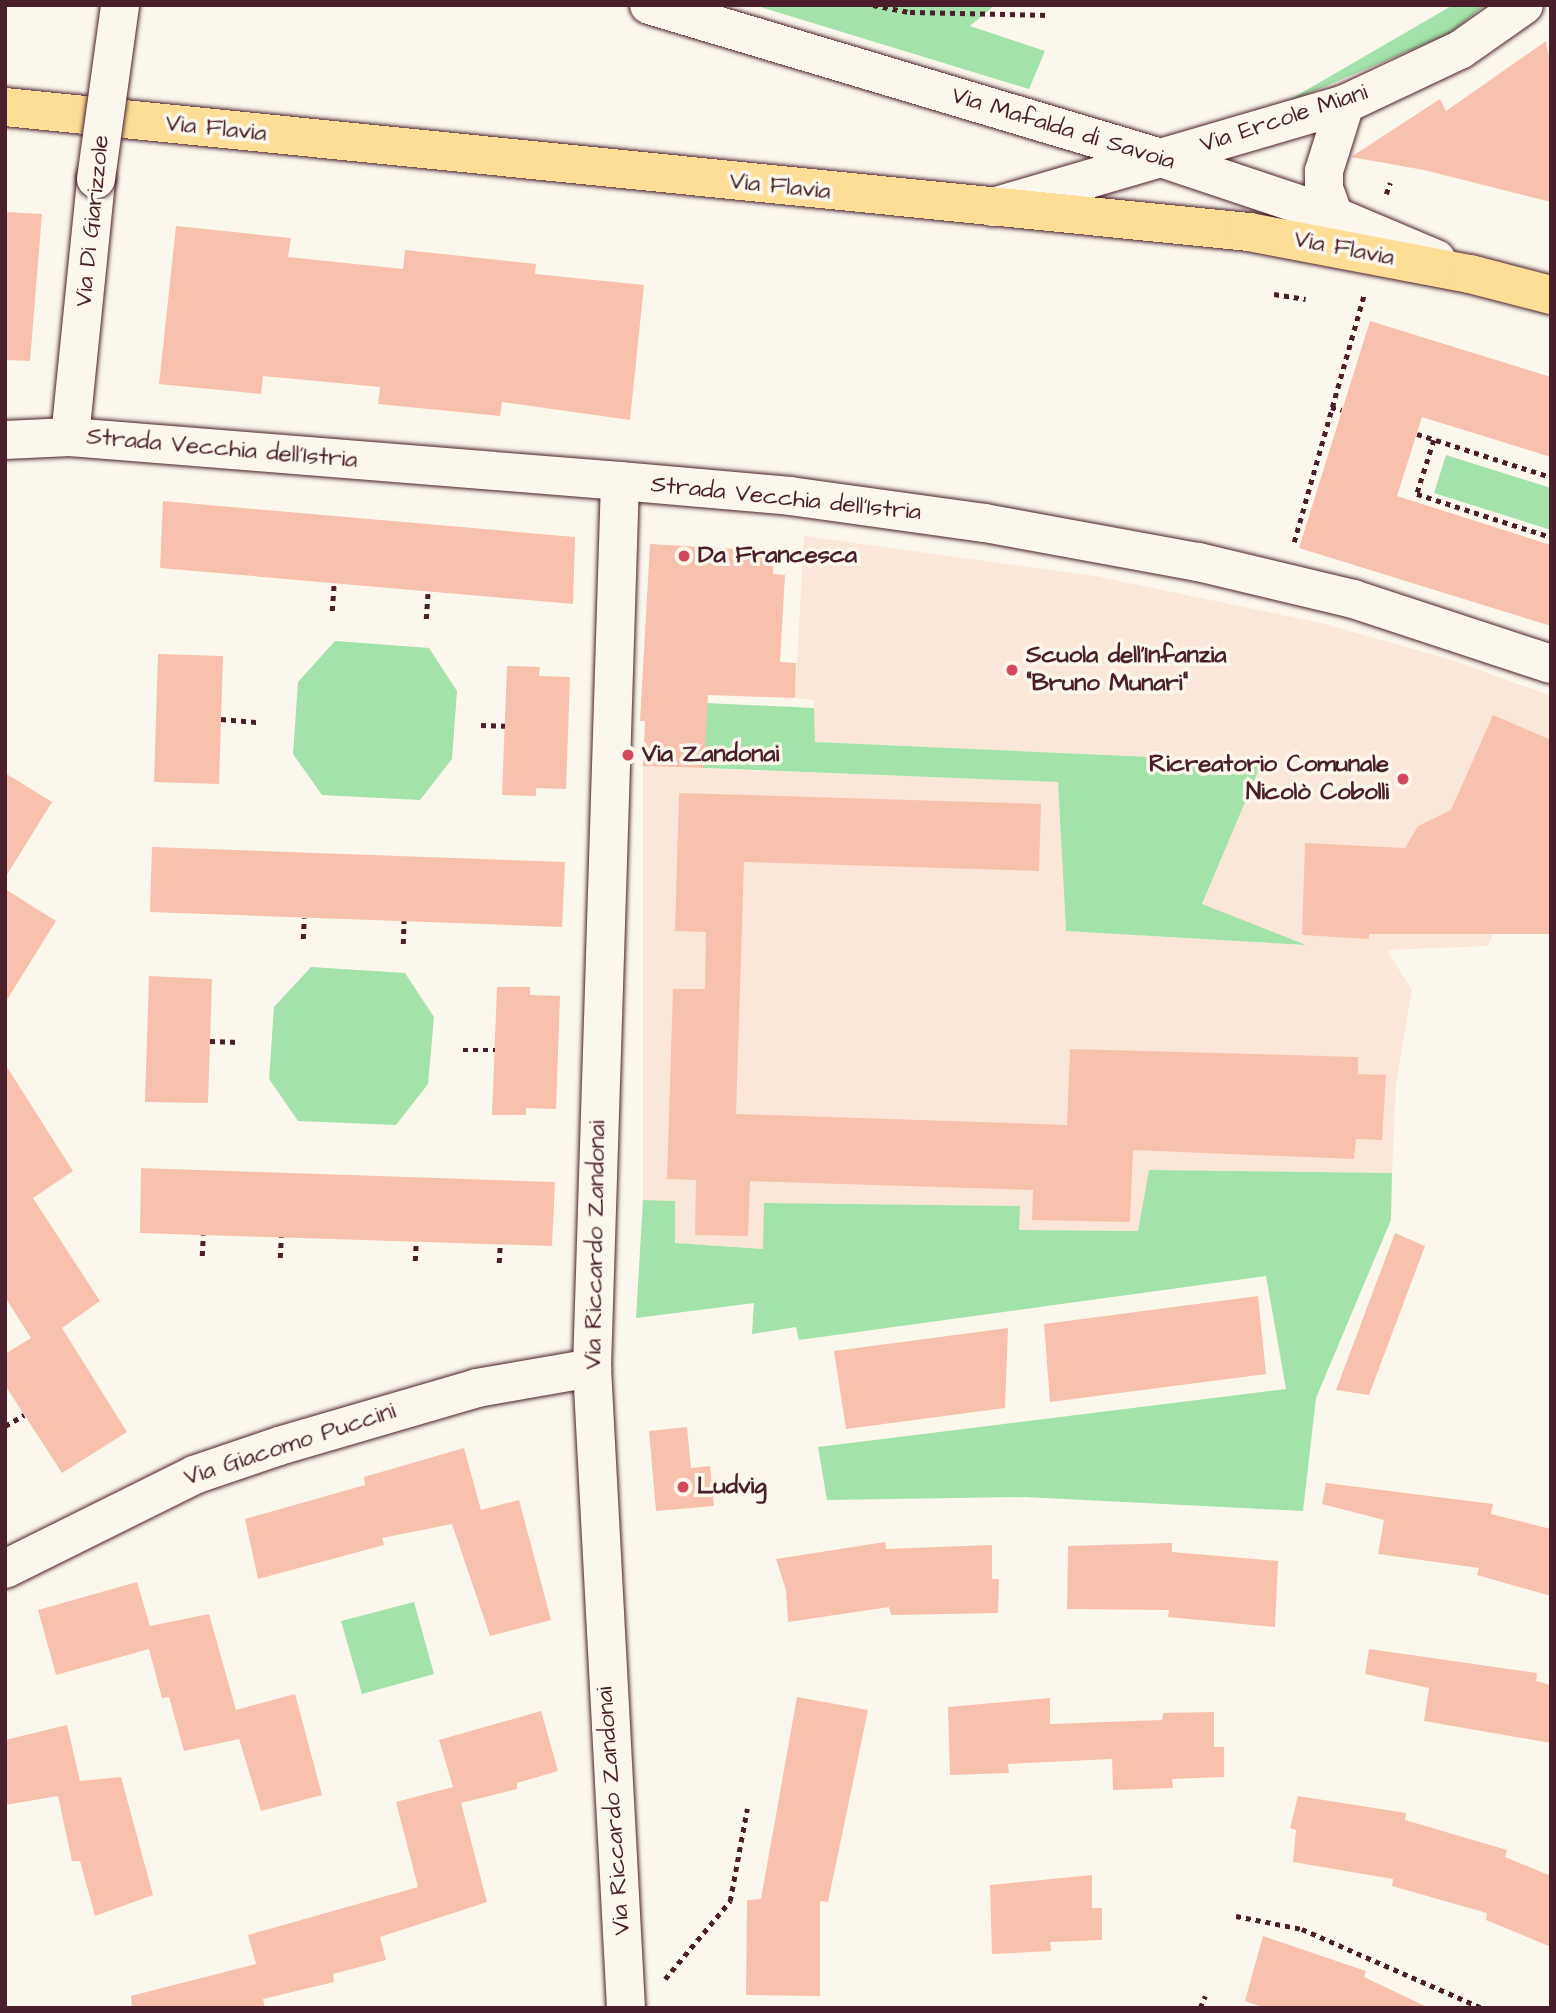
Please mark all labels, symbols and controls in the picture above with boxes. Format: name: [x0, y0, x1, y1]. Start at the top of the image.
street label: Via Ercole Miani: [1197, 78, 1371, 160]
street label: Via Mafalda di Savoia: [948, 81, 1178, 177]
street label: Via Flavia: [164, 109, 268, 149]
street label: Via Di Giarizzole: [70, 134, 116, 308]
street label: Via Flavia: [728, 167, 832, 207]
street label: Via Flavia: [1291, 225, 1397, 273]
street label: Strada Vecchia dell'Istria: [85, 423, 359, 475]
street label: Strada Vecchia dell'Istria: [649, 470, 923, 528]
place label: Da Francesca: [698, 542, 857, 570]
marker: Da Francesca: [676, 548, 692, 564]
place label: Scuola dell'Infanzia "Bruno Munari": [1026, 642, 1226, 698]
marker: Scuola dell'Infanzia "Bruno Munari": [1004, 662, 1020, 678]
place label: Via Zandonai: [642, 741, 779, 769]
marker: Via Zandonai: [620, 747, 636, 763]
place label: Ricreatorio Comunale Nicolò Cobolli: [1149, 751, 1389, 807]
marker: Ricreatorio Comunale Nicolò Cobolli: [1395, 771, 1411, 787]
street label: Via Riccardo Zandonai: [579, 1120, 613, 1370]
street label: Via Giacomo Puccini: [181, 1397, 399, 1493]
place label: Ludvig: [697, 1473, 767, 1501]
marker: Ludvig: [675, 1479, 691, 1495]
street label: Via Riccardo Zandonai: [591, 1686, 637, 1936]

